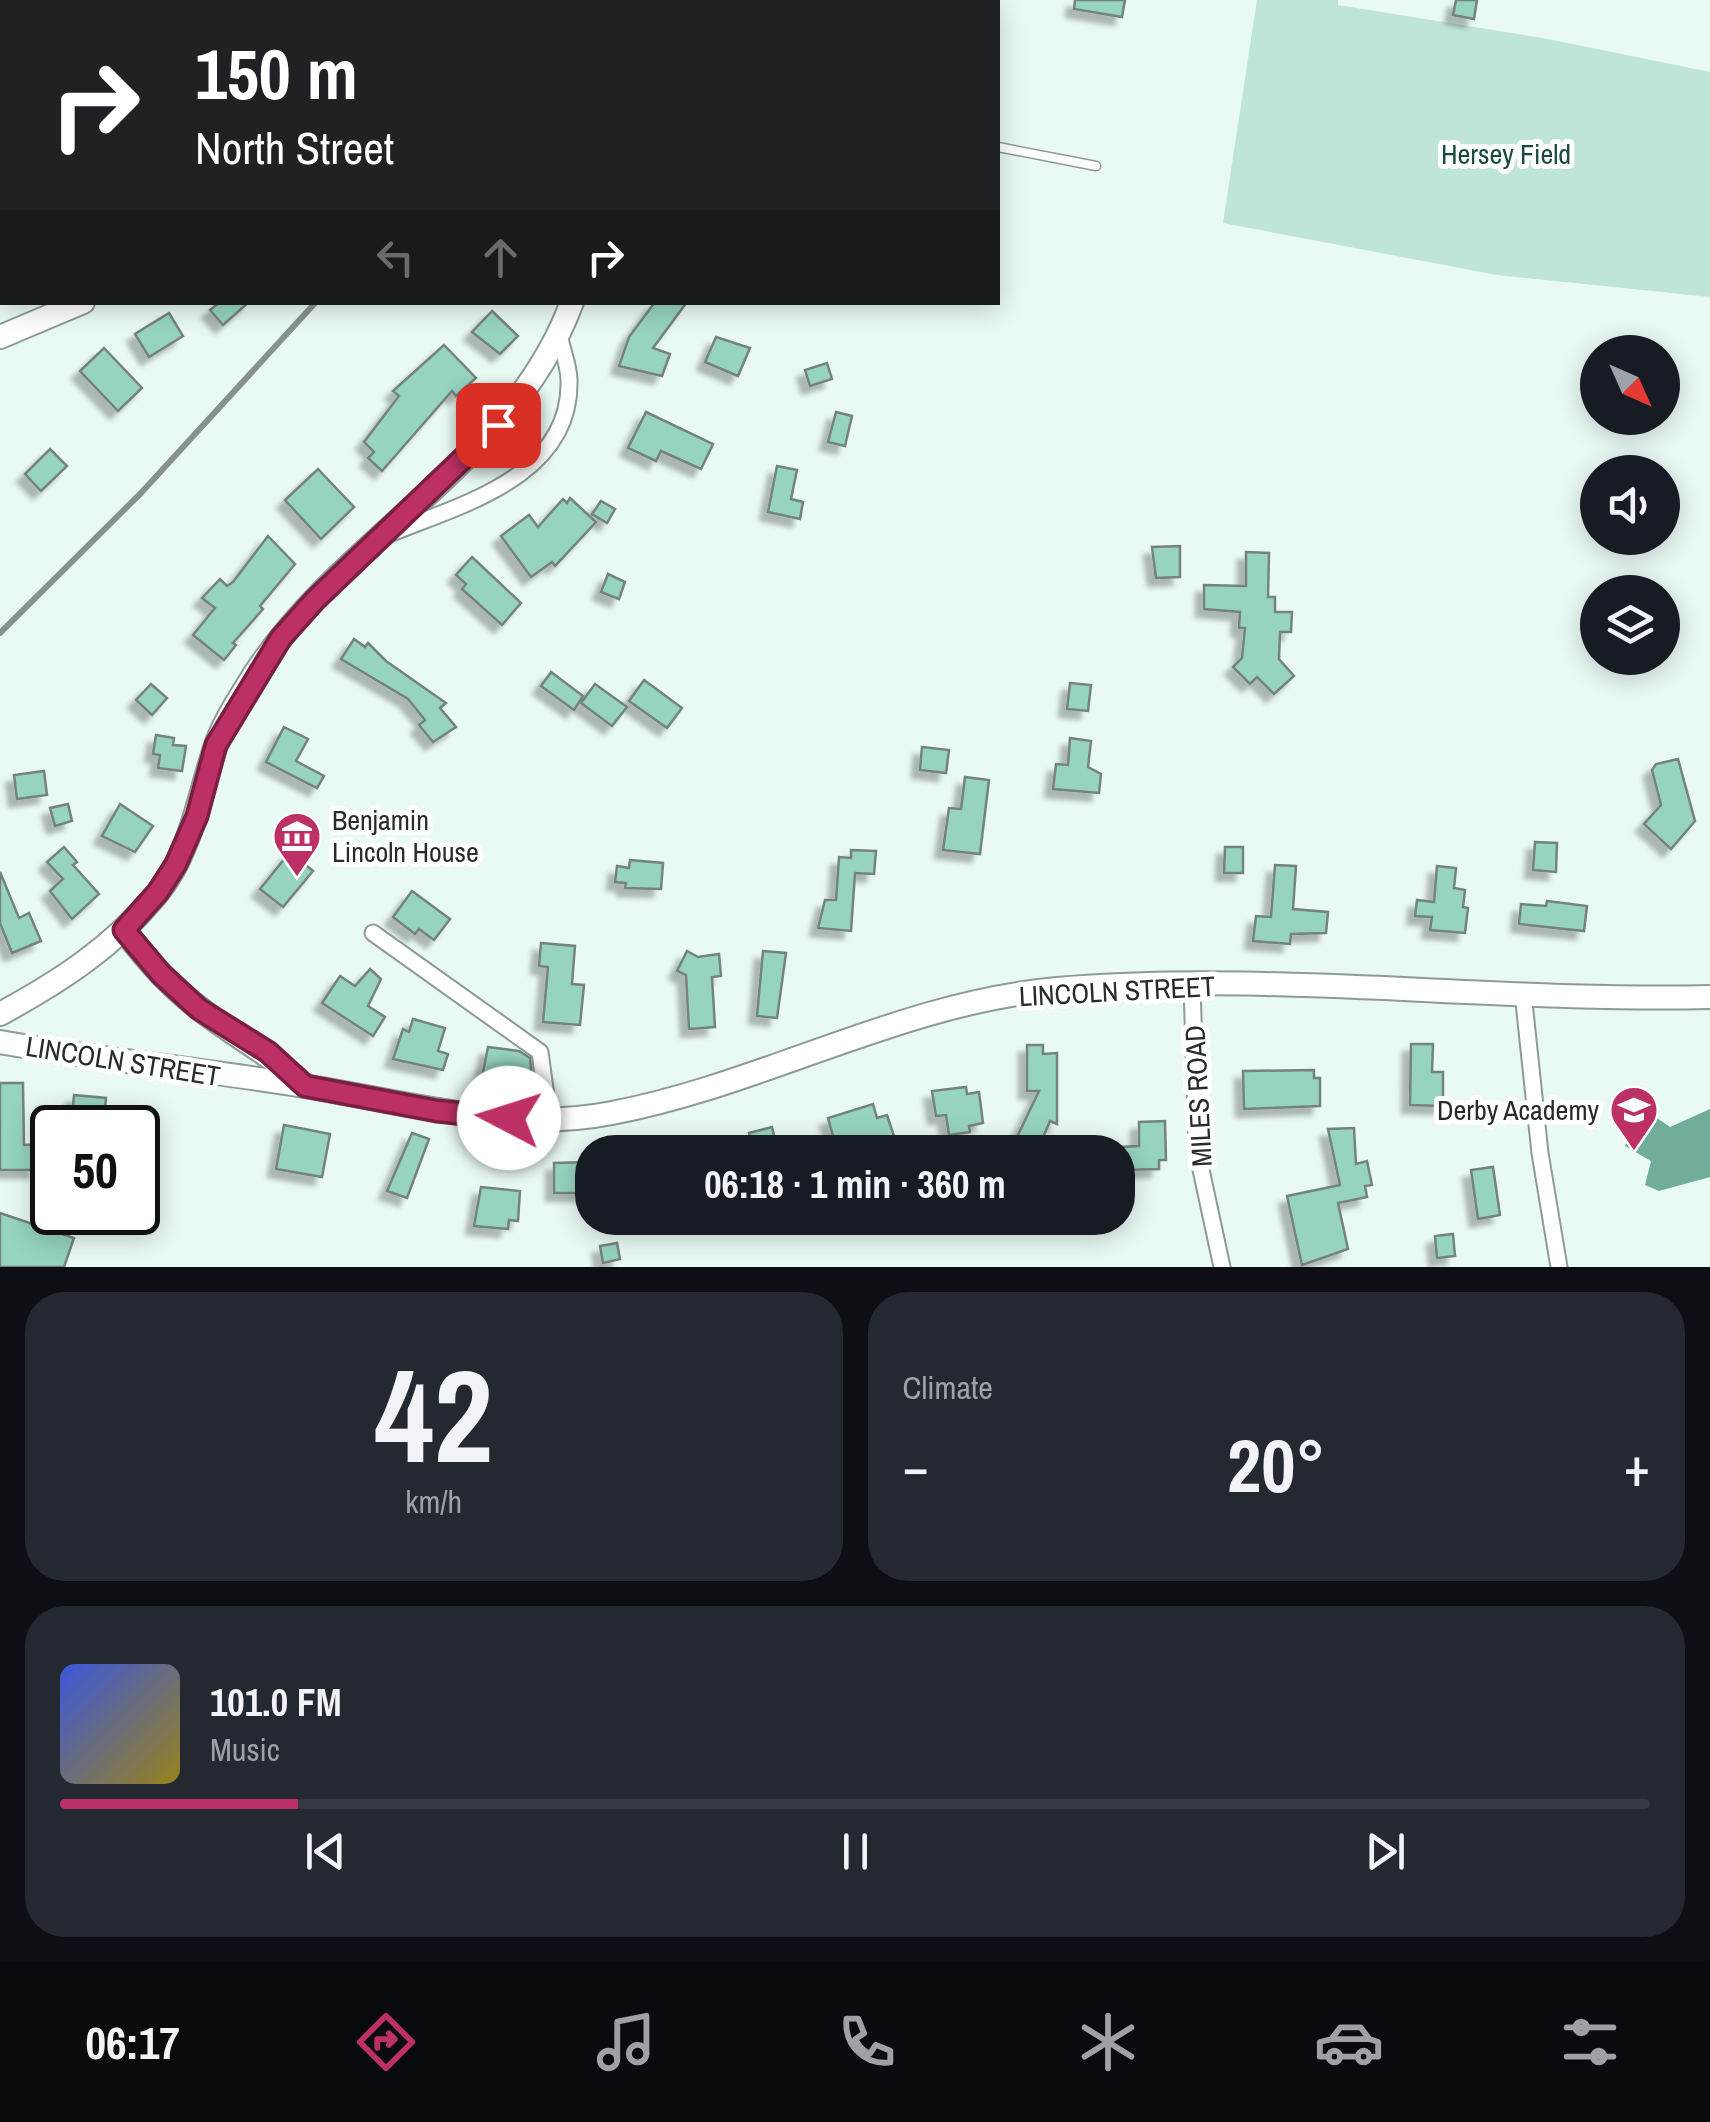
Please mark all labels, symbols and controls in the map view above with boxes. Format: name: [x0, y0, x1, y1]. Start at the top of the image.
text: 150 m: [195, 27, 358, 121]
icon: right: [30, 40, 160, 170]
text: North Street: [195, 117, 394, 178]
park label: Hersey Field: [1441, 135, 1571, 173]
icon: left: [368, 230, 423, 285]
icon: ahead: [473, 230, 528, 285]
icon: right: [578, 230, 633, 285]
north arrow: [1580, 335, 1680, 435]
map controls: [1580, 335, 1680, 675]
pin: [456, 383, 541, 468]
icon: arrive: [471, 398, 526, 453]
button: sound: [1580, 455, 1680, 555]
button: layers: [1580, 575, 1680, 675]
place label: Benjamin Lincoln House: [332, 801, 479, 871]
museum icon: Benjamin Lincoln House: [271, 810, 323, 878]
street label: LINCOLN STREET: [1018, 967, 1216, 1015]
street label: MILES ROAD: [1175, 1024, 1221, 1168]
street label: LINCOLN STREET: [23, 1027, 223, 1095]
position arrow: [457, 1066, 561, 1170]
school or university icon: Derby Academy: [1608, 1084, 1660, 1152]
place label: Derby Academy: [1437, 1091, 1600, 1129]
speed limit sign: 50: [30, 1105, 160, 1235]
text: 06:18 · 1 min · 360 m: [704, 1159, 1006, 1210]
text: 42: [374, 1327, 493, 1503]
text: Climate: [903, 1366, 993, 1409]
text: 20°: [1227, 1414, 1325, 1515]
text: −: [903, 1429, 929, 1503]
text: +: [1624, 1429, 1650, 1503]
text: km/h: [405, 1480, 462, 1523]
text: 101.0 FM: [210, 1677, 342, 1728]
text: Music: [210, 1728, 280, 1771]
icon: previous: [298, 1824, 353, 1879]
icon: pause: [828, 1824, 883, 1879]
icon: next: [1358, 1824, 1413, 1879]
icon: directions: [351, 2007, 421, 2077]
icon: music: [591, 2007, 661, 2077]
icon: phone: [832, 2007, 902, 2077]
icon: climate: [1073, 2007, 1143, 2077]
icon: car: [1314, 2007, 1384, 2077]
icon: filters: [1555, 2007, 1625, 2077]
text: 06:17: [85, 2012, 180, 2073]

